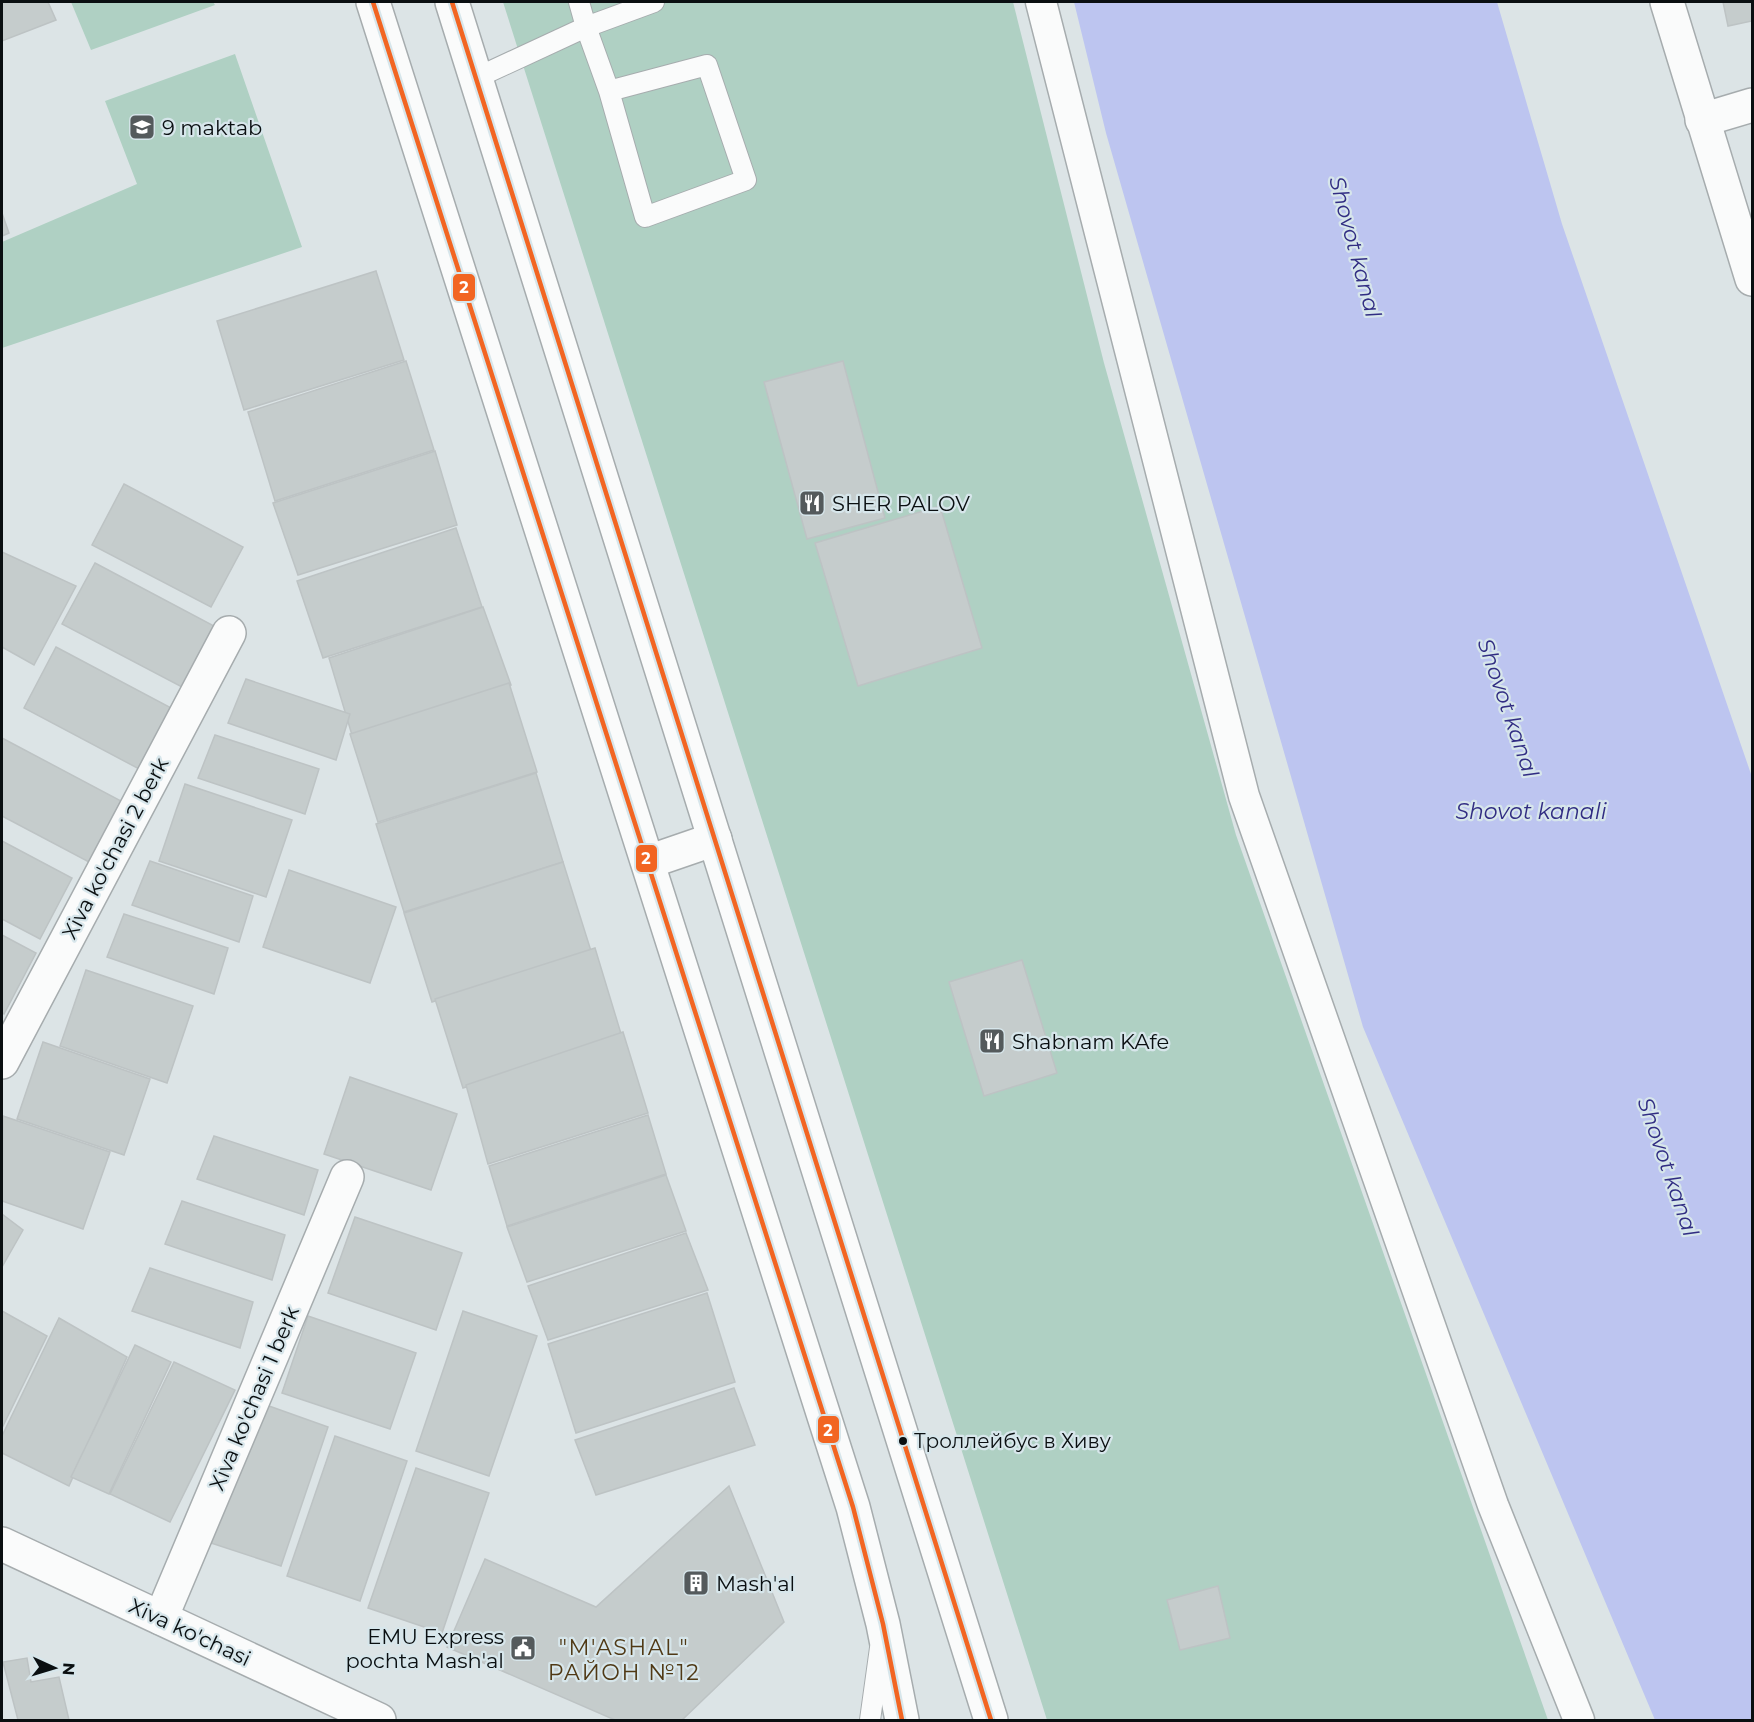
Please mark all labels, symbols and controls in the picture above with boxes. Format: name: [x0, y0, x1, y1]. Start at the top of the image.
school or university icon: 9 maktab: [127, 112, 157, 142]
place label: 9 maktab: [162, 115, 262, 140]
water label: Shovot kanal: [1323, 173, 1387, 321]
line badge: 2: [452, 273, 476, 302]
text: 2: [459, 278, 469, 297]
restaurant icon: SHER PALOV: [797, 488, 827, 518]
place label: SHER PALOV: [832, 491, 970, 516]
water label: Shovot kanal: [1472, 635, 1544, 781]
street label: Xiva ko'chasi 2 berk: [57, 753, 174, 943]
water label: Shovot kanali: [1455, 798, 1607, 825]
line badge: 2: [635, 844, 658, 873]
text: 2: [641, 849, 651, 868]
restaurant icon: Shabnam KAfe: [977, 1026, 1007, 1056]
place label: Shabnam KAfe: [1012, 1029, 1169, 1054]
water label: Shovot kanal: [1632, 1094, 1704, 1240]
street label: Xiva ko'chasi 1 berk: [204, 1302, 304, 1494]
line badge: 2: [817, 1415, 840, 1444]
text: 2: [823, 1421, 833, 1440]
place label: Троллейбус в Хиву: [914, 1429, 1111, 1453]
marker: Троллейбус в Хиву: [897, 1435, 909, 1447]
building icon: Mash'al: [681, 1568, 711, 1598]
place label: Mash'al: [716, 1571, 795, 1596]
street label: Xiva ko'chasi: [125, 1593, 255, 1671]
place label: EMU Express pochta Mash'al: [346, 1624, 504, 1673]
public building icon: EMU Express pochta Mash'al: [508, 1633, 538, 1663]
district label: "M'ASHAL" РАЙОН №12: [548, 1634, 700, 1686]
north arrow: [24, 1638, 84, 1698]
text: N: [59, 1662, 78, 1676]

